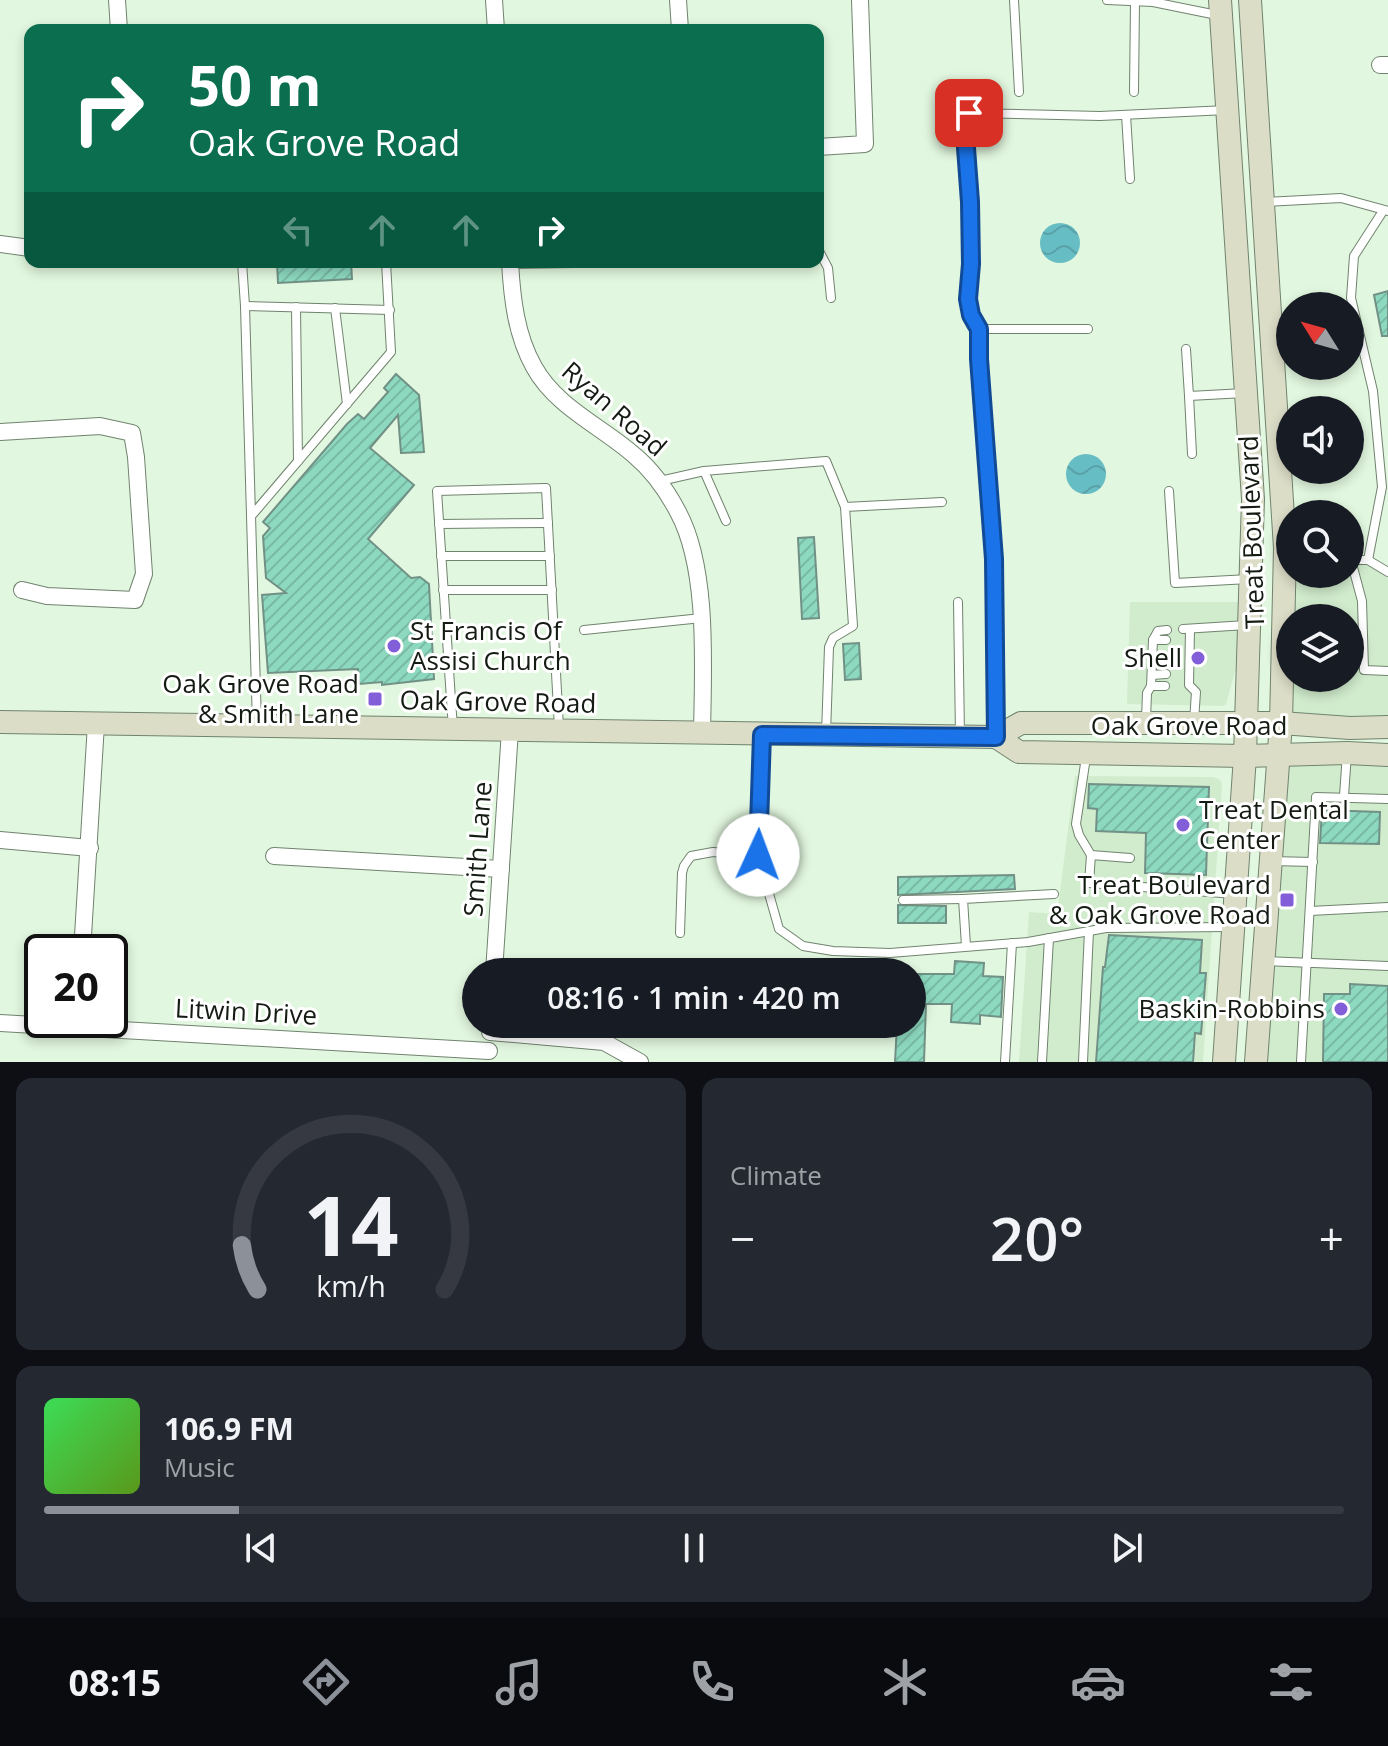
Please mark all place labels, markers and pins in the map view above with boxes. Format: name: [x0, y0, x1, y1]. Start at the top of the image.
pin: [935, 79, 1003, 147]
place label: St Francis Of Assisi Church: [410, 612, 571, 678]
marker: St Francis Of Assisi Church: [385, 637, 403, 655]
place label: Shell: [1124, 639, 1182, 675]
marker: Shell: [1189, 649, 1207, 667]
place label: Oak Grove Road & Smith Lane: [162, 665, 359, 731]
marker: Oak Grove Road & Smith Lane: [366, 690, 384, 708]
place label: Treat Dental Center: [1199, 791, 1349, 857]
marker: Treat Dental Center: [1174, 816, 1192, 834]
place label: Treat Boulevard & Oak Grove Road: [1049, 866, 1271, 932]
marker: Treat Boulevard & Oak Grove Road: [1278, 891, 1296, 909]
place label: Baskin-Robbins: [1138, 990, 1325, 1026]
marker: Baskin-Robbins: [1332, 1000, 1350, 1018]

